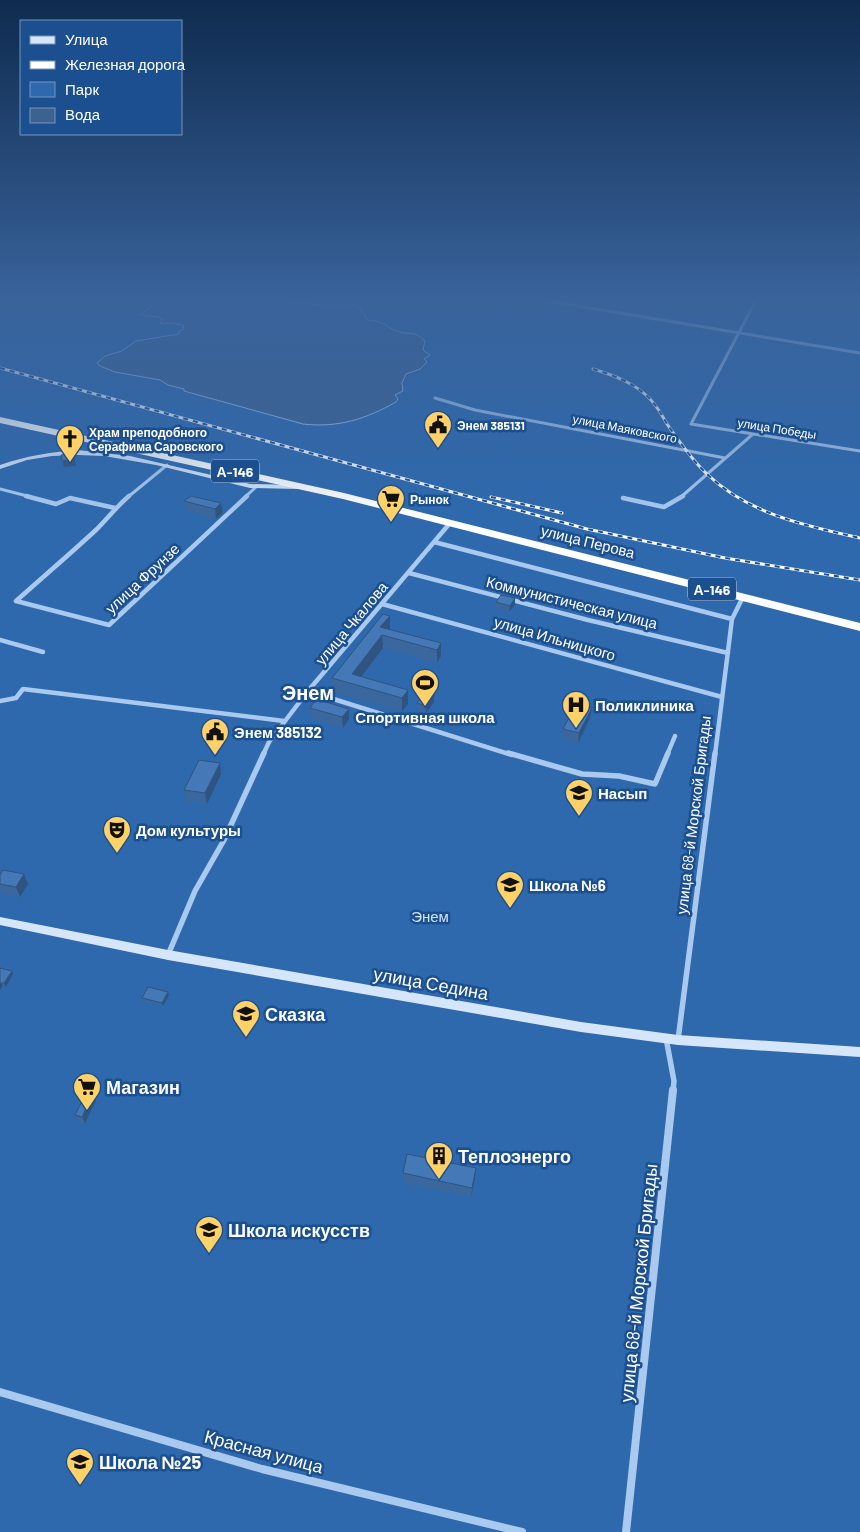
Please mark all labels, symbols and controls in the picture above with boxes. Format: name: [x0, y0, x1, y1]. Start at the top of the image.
legend: [20, 20, 182, 135]
text: Улица: [65, 30, 108, 48]
text: Железная дорога: [65, 55, 186, 73]
text: Парк: [65, 80, 99, 98]
text: Вода: [65, 105, 101, 123]
public building icon: Энем 385131: [423, 410, 453, 449]
street label: улица Маяковского: [572, 411, 679, 446]
street label: улица Победы: [737, 415, 817, 442]
place label: Энем 385131: [457, 418, 525, 432]
church icon: Храм преподобного Серафима Саровского: [55, 424, 85, 463]
place label: Храм преподобного Серафима Саровского: [89, 425, 223, 454]
road number: А-146: [211, 460, 259, 482]
supermarket icon: Рынок: [376, 484, 406, 523]
place label: Рынок: [410, 492, 450, 506]
street label: улица Перова: [539, 521, 637, 562]
street label: улица Фрунзе: [101, 539, 183, 617]
street label: Коммунистическая улица: [484, 572, 660, 632]
street label: улица Чкалова: [311, 577, 391, 668]
road number: А-146: [688, 578, 736, 600]
street label: улица Ильницкого: [492, 612, 618, 664]
sports icon: Спортивная школа: [410, 668, 440, 707]
district label: Энем: [282, 680, 334, 704]
hospital icon: Поликлиника: [561, 690, 591, 729]
place label: Поликлиника: [595, 696, 695, 714]
place label: Спортивная школа: [355, 708, 495, 726]
street label: улица 68-й Морской Бригады: [672, 715, 714, 915]
public building icon: Энем 385132: [200, 717, 230, 756]
place label: Энем 385132: [234, 723, 322, 741]
school or university icon: Насып: [564, 778, 594, 817]
place label: Насып: [598, 784, 647, 802]
theatre icon: Дом культуры: [102, 815, 132, 854]
place label: Дом культуры: [136, 821, 241, 839]
school or university icon: Школа №6: [495, 870, 525, 909]
place label: Школа №6: [529, 876, 606, 894]
park label: Энем: [411, 907, 449, 925]
street label: улица Седина: [372, 962, 491, 1004]
school or university icon: Сказка: [231, 999, 261, 1038]
place label: Сказка: [265, 1003, 326, 1025]
supermarket icon: Магазин: [72, 1072, 102, 1111]
place label: Магазин: [106, 1076, 180, 1098]
building icon: Теплоэнерго: [424, 1141, 454, 1180]
place label: Теплоэнерго: [458, 1145, 571, 1167]
street label: улица 68-й Морской Бригады: [615, 1163, 661, 1403]
school or university icon: Школа искусств: [194, 1215, 224, 1254]
place label: Школа искусств: [228, 1219, 370, 1241]
street label: Красная улица: [202, 1425, 327, 1478]
school or university icon: Школа №25: [65, 1447, 95, 1486]
place label: Школа №25: [99, 1451, 202, 1473]

